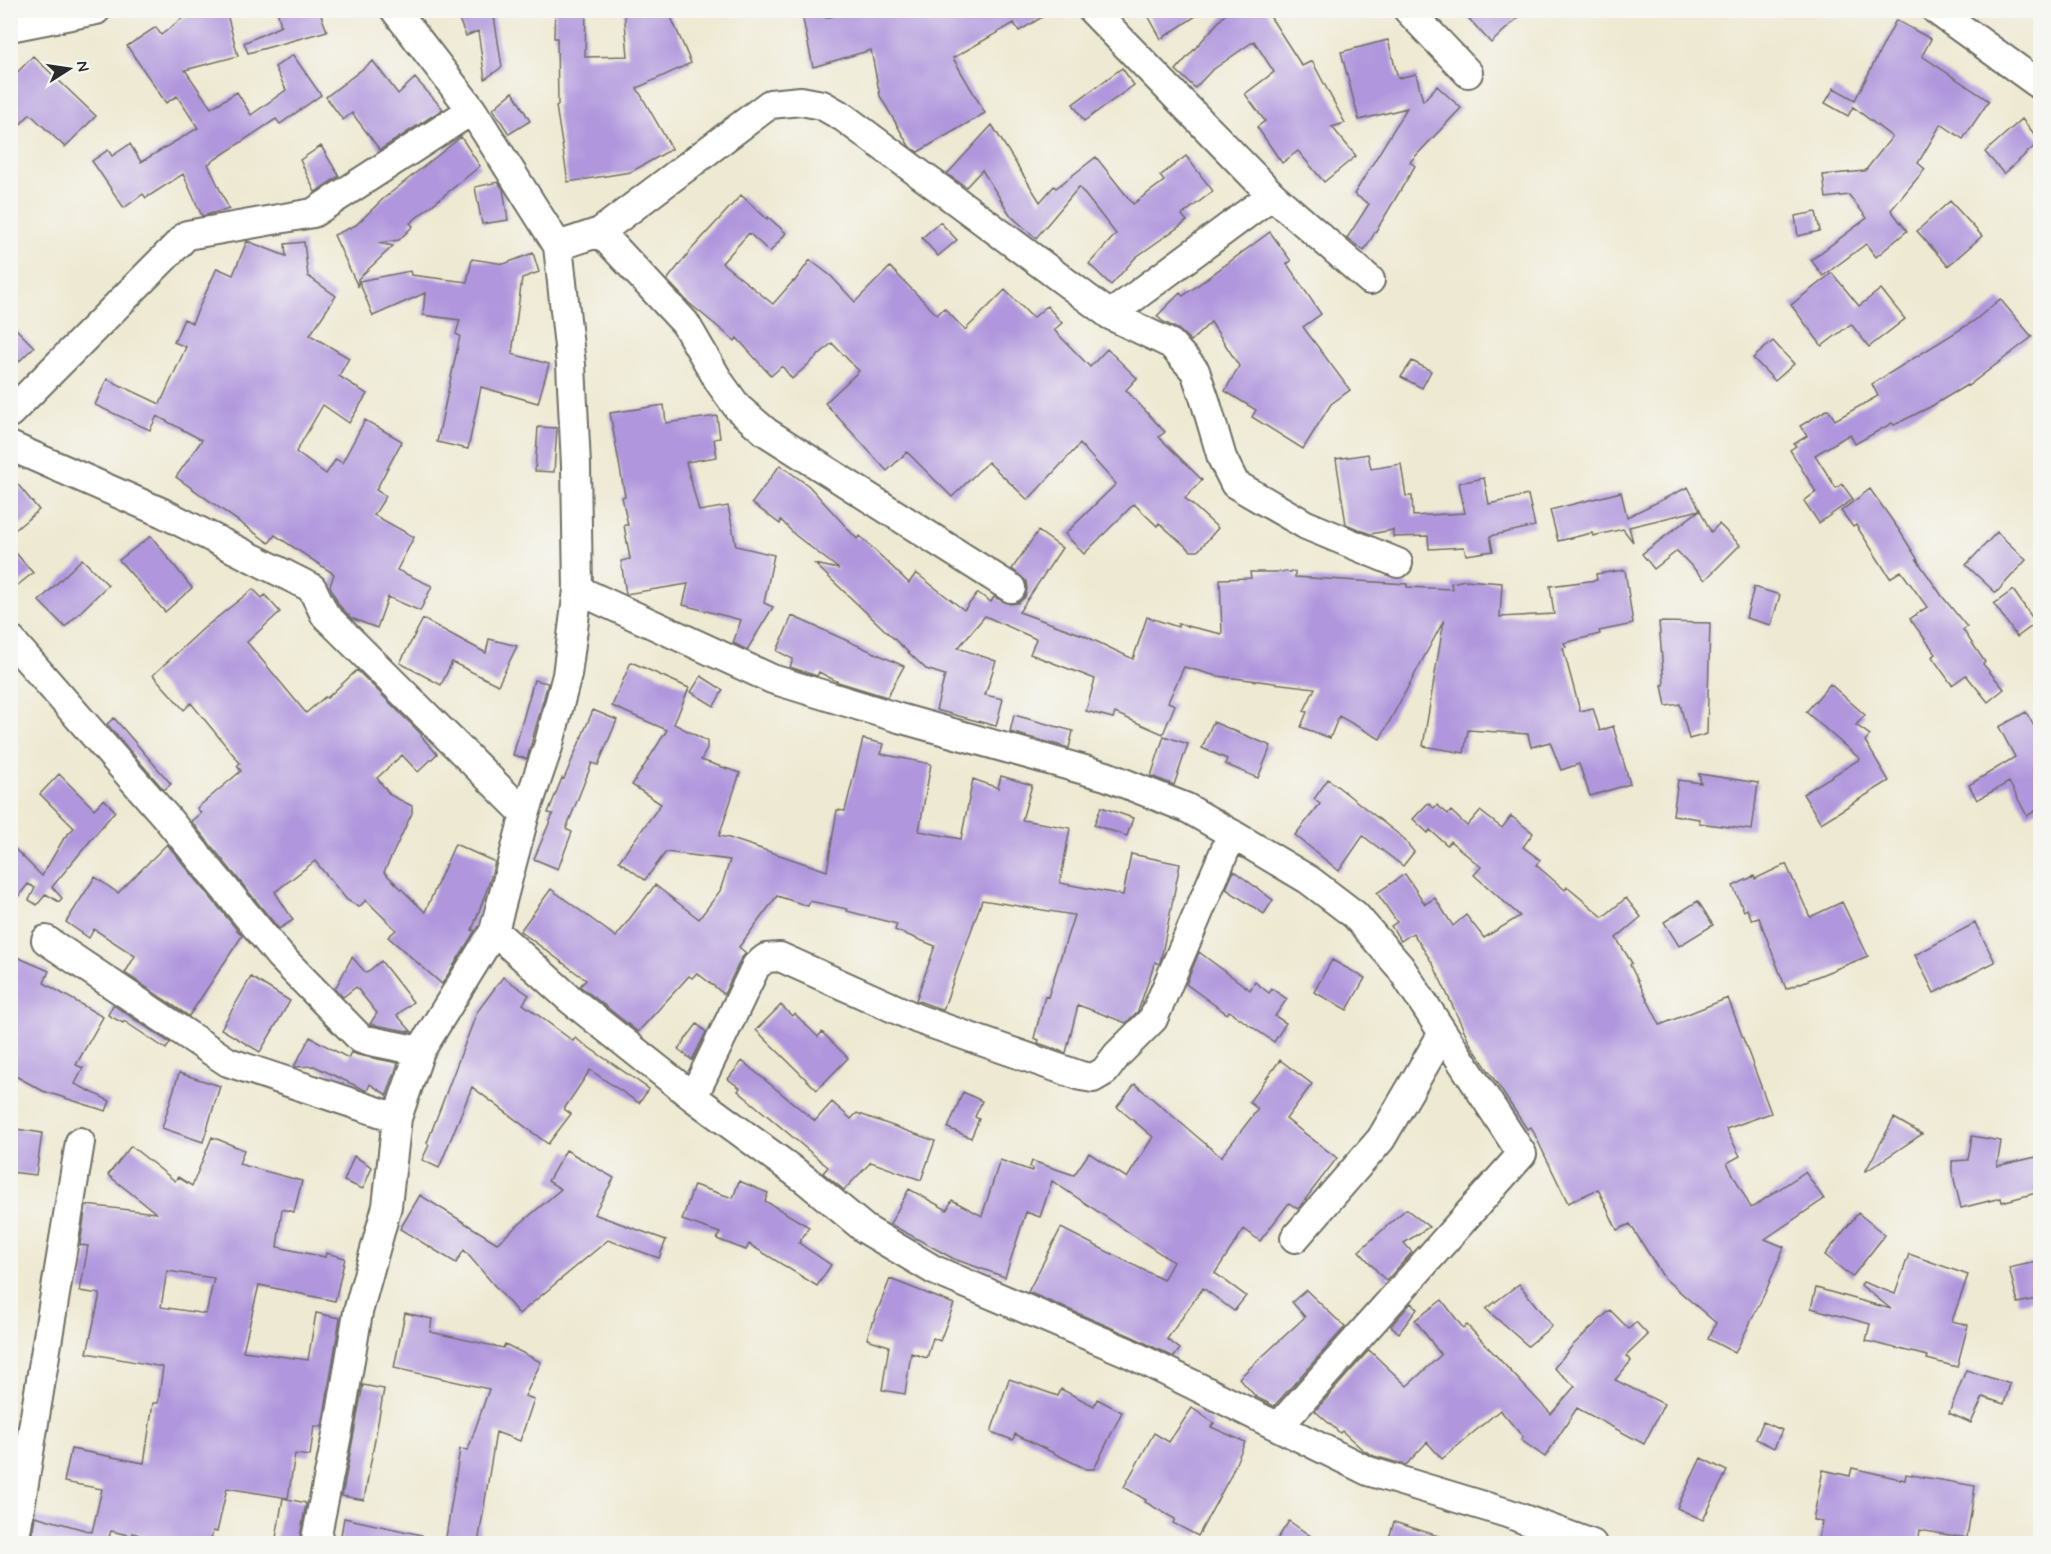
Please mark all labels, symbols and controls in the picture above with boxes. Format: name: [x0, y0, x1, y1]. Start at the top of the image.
north arrow: [39, 39, 99, 99]
text: N: [71, 59, 94, 74]

